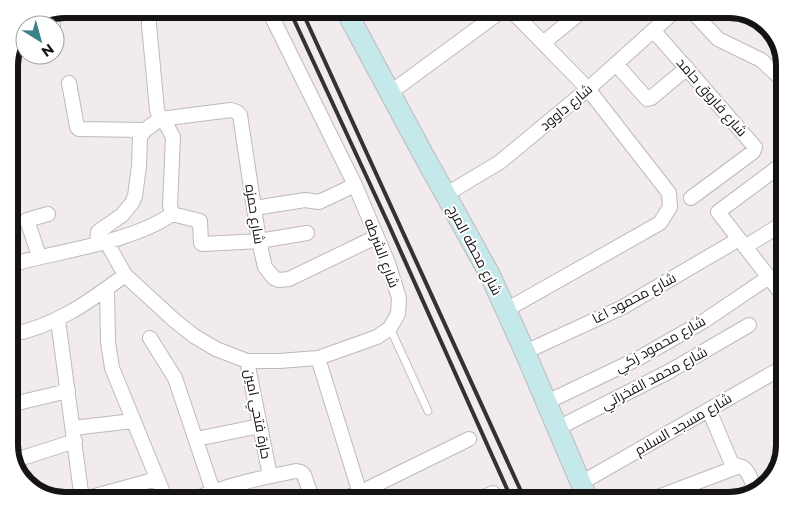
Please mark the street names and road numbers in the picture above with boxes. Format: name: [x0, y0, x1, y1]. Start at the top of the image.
street label: شارع فاروق حامد: [673, 54, 751, 140]
street label: شارع داوود: [536, 80, 596, 134]
street label: شارع حمزه: [241, 183, 269, 245]
street label: شارع محطه المرج: [444, 202, 506, 298]
street label: شارع الشرطه: [361, 216, 403, 290]
street label: شارع محمود اغا: [589, 268, 679, 328]
street label: شارع محمود زكي: [611, 312, 710, 379]
street label: شارع محمد الفخراني: [598, 342, 712, 416]
street label: حارة فتحي امين: [238, 368, 276, 461]
street label: شارع مسجد السلام: [631, 389, 735, 460]

